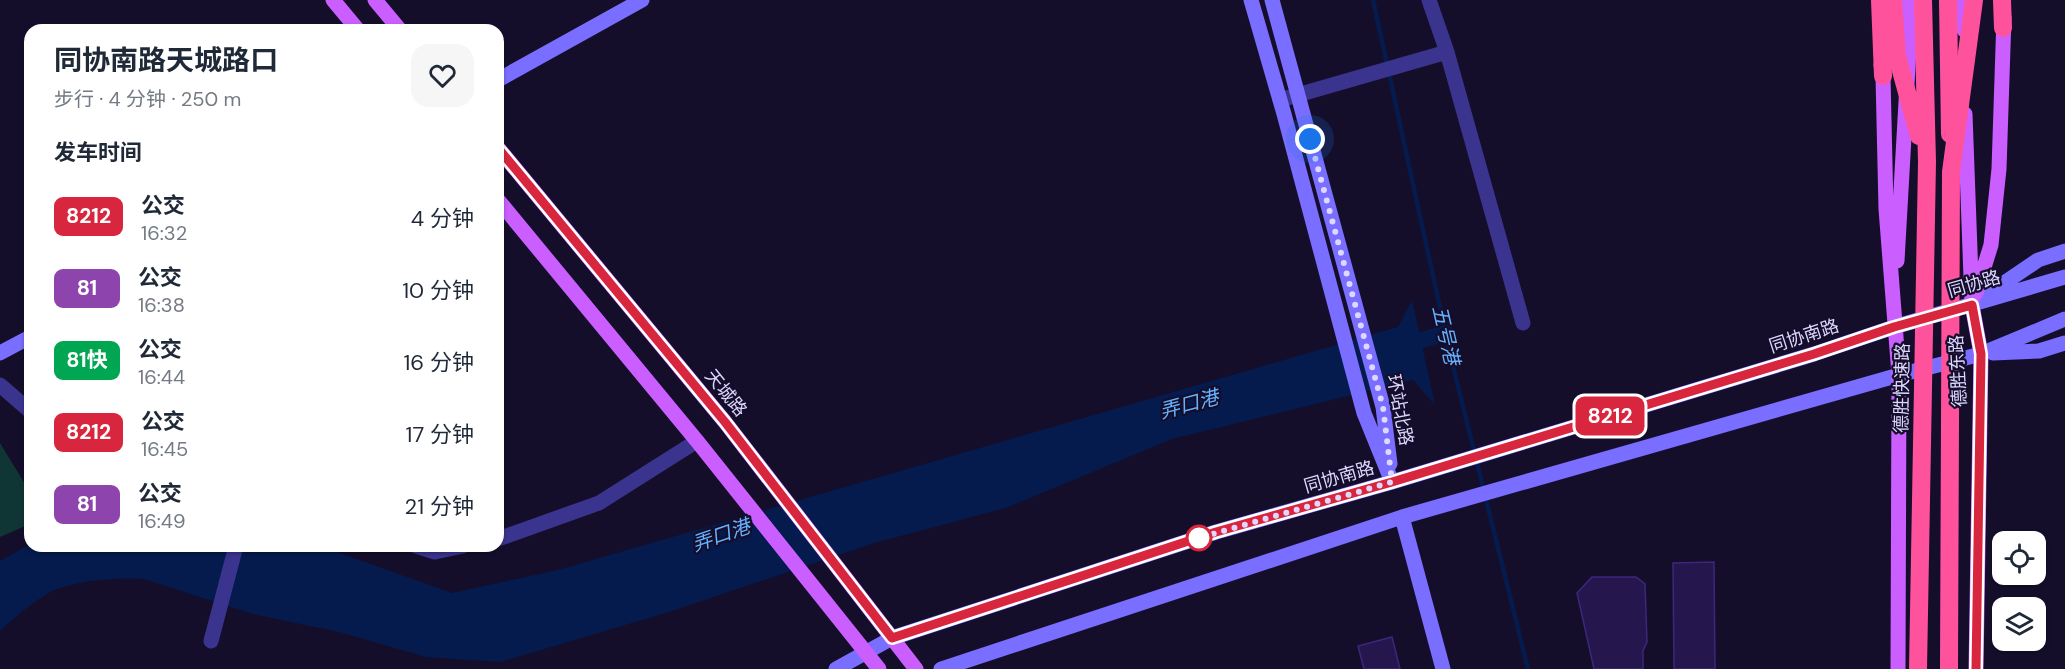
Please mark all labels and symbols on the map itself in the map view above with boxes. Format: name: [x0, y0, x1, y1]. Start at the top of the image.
your location: [1295, 124, 1325, 154]
street label: 同协路: [1945, 265, 2003, 303]
water label: 五号港: [1427, 303, 1466, 370]
street label: 同协南路: [1766, 313, 1842, 359]
street label: 德胜东路: [1944, 334, 1972, 408]
street label: 德胜快速路: [1889, 343, 1915, 433]
street label: 天城路: [700, 364, 752, 422]
street label: 环站北路: [1381, 372, 1419, 448]
water label: 弄口港: [1157, 383, 1224, 424]
line badge: 8212: [1568, 396, 1652, 436]
street label: 同协南路: [1301, 456, 1377, 498]
water label: 弄口港: [688, 512, 756, 557]
unlabelled marker: [1186, 525, 1212, 551]

